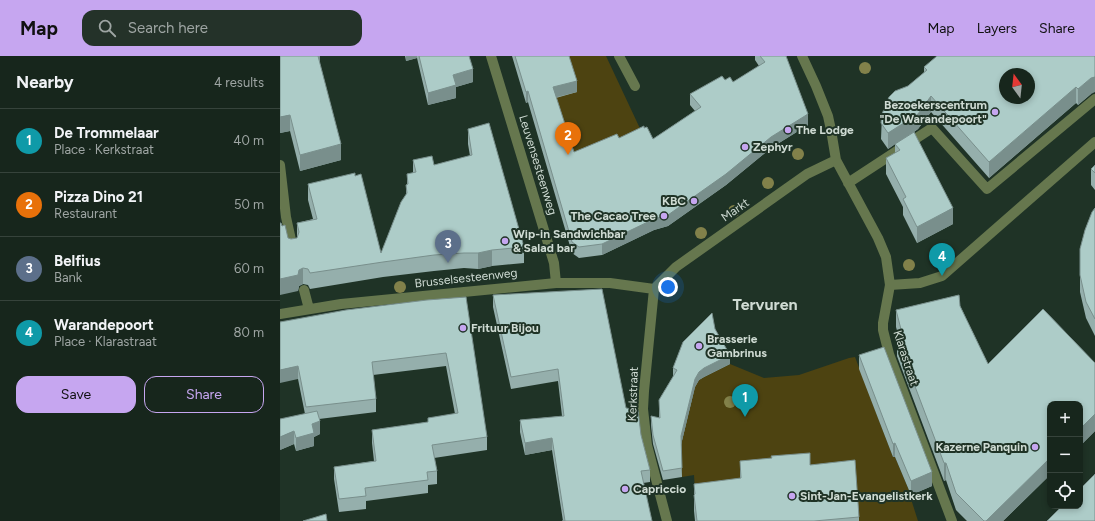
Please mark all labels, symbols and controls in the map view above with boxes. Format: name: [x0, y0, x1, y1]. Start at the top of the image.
search box: [82, 10, 362, 46]
text: Map: [20, 17, 58, 40]
icon: search: [96, 17, 118, 39]
text: Search here: [128, 19, 208, 37]
text: Map: [927, 20, 955, 37]
text: Layers: [977, 20, 1017, 37]
text: Share: [1039, 20, 1075, 37]
north arrow: [999, 68, 1035, 104]
text: Nearby: [16, 72, 74, 92]
text: 4 results: [214, 75, 264, 90]
place label: Bezoekerscentrum "De Warandepoort": [879, 98, 987, 126]
marker: Bezoekerscentrum "De Warandepoort": [990, 107, 1000, 117]
street label: Leuvensesteenweg: [516, 113, 560, 217]
pin: 2: [555, 122, 581, 155]
place label: The Lodge: [796, 123, 854, 137]
text: De Trommelaar: [54, 124, 159, 142]
marker: The Lodge: [783, 125, 793, 135]
text: 1: [26, 133, 32, 148]
text: 40 m: [233, 133, 264, 148]
place label: Zephyr: [753, 140, 793, 154]
text: Place · Kerkstraat: [54, 142, 154, 157]
marker: Zephyr: [740, 142, 750, 152]
text: Pizza Dino 21: [54, 188, 143, 206]
place label: KBC: [662, 194, 686, 208]
street label: Markt: [718, 195, 752, 225]
marker: KBC: [689, 196, 699, 206]
text: 2: [25, 197, 33, 212]
text: 50 m: [234, 197, 264, 212]
text: Restaurant: [54, 206, 117, 221]
place label: The Cacao Tree: [570, 209, 656, 223]
marker: The Cacao Tree: [659, 211, 669, 221]
place label: Wip-in Sandwichbar & Salad bar: [513, 227, 626, 255]
pin: 3: [435, 230, 461, 263]
marker: Wip-in Sandwichbar & Salad bar: [500, 236, 510, 246]
pin: 4: [929, 243, 955, 276]
text: Belfius: [54, 252, 101, 270]
text: 3: [25, 261, 33, 276]
text: 60 m: [234, 261, 264, 276]
street label: Brusselsesteenweg: [414, 266, 518, 290]
text: Bank: [54, 270, 82, 285]
your location: [658, 277, 678, 297]
district label: Tervuren: [732, 295, 798, 314]
text: Warandepoort: [54, 316, 154, 334]
place label: Frituur Bijou: [471, 321, 539, 335]
marker: Frituur Bijou: [458, 323, 468, 333]
text: 4: [25, 325, 33, 340]
text: 80 m: [233, 325, 264, 340]
street label: Klarastraat: [891, 329, 922, 388]
place label: Brasserie Gambrinus: [707, 332, 767, 360]
text: Place · Klarastraat: [54, 334, 157, 349]
marker: Brasserie Gambrinus: [694, 341, 704, 351]
street label: Kerkstraat: [625, 366, 641, 422]
button: Save: [16, 376, 136, 413]
button: Share: [144, 376, 264, 413]
pin: 1: [732, 384, 758, 417]
map controls: [1047, 401, 1083, 509]
button: +: [1047, 401, 1083, 437]
button: −: [1047, 437, 1083, 473]
place label: Kazerne Panquin: [936, 440, 1027, 454]
marker: Kazerne Panquin: [1030, 442, 1040, 452]
button: locate: [1047, 473, 1083, 509]
place label: Capriccio: [633, 482, 686, 496]
marker: Capriccio: [620, 484, 630, 494]
place label: Sint-Jan-Evangelistkerk: [800, 489, 933, 503]
marker: Sint-Jan-Evangelistkerk: [787, 491, 797, 501]

